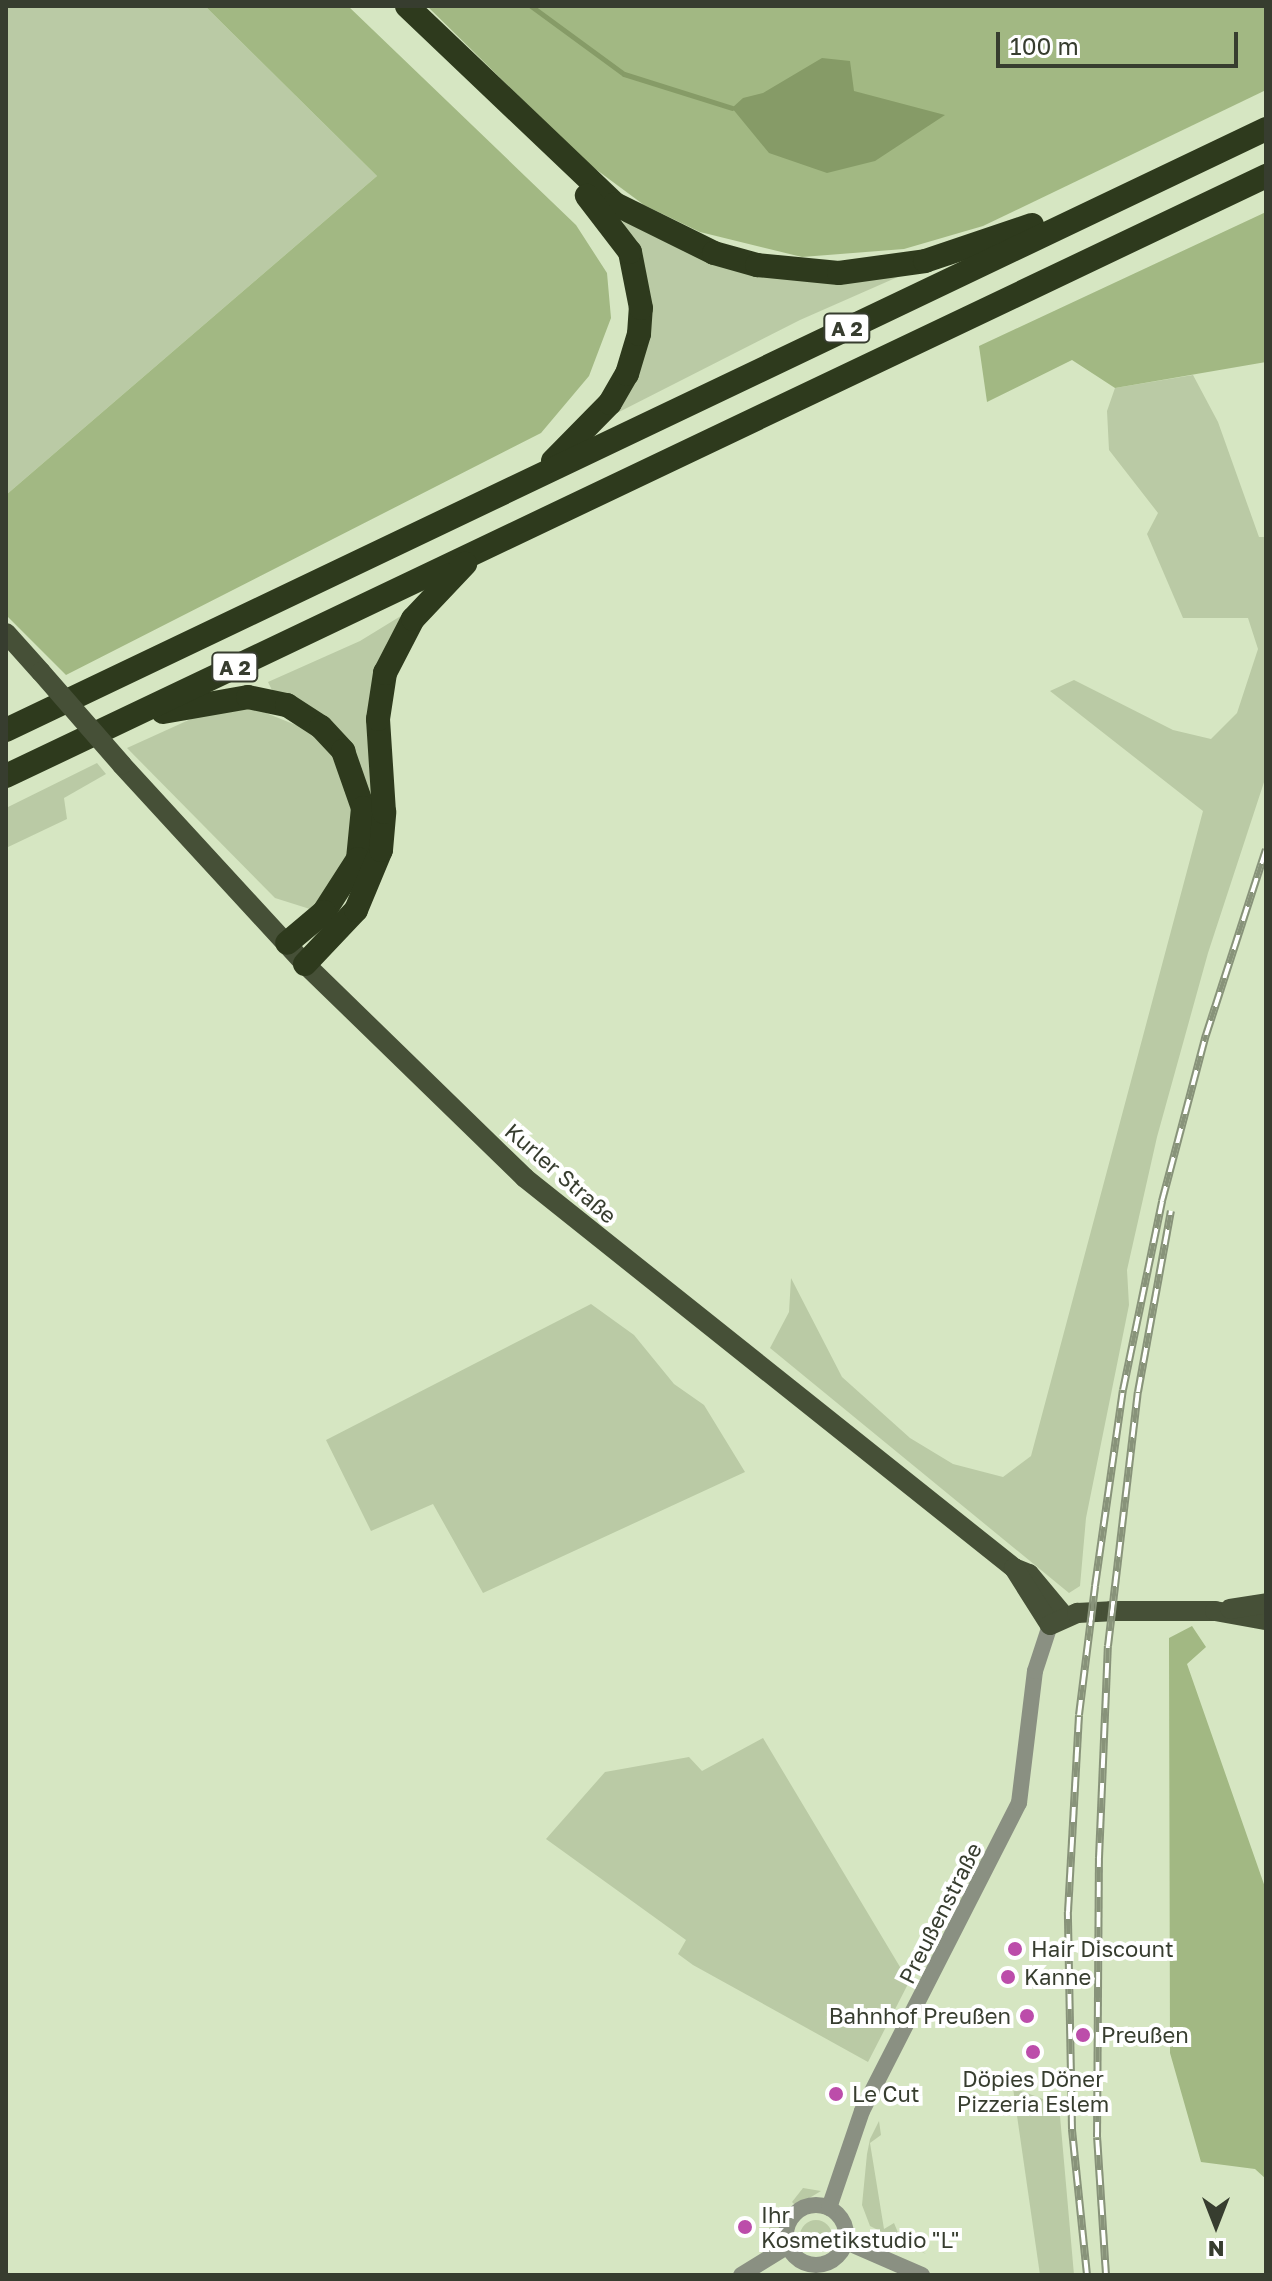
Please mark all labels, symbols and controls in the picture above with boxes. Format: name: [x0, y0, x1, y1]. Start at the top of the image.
scale bar: [1000, 16, 1242, 66]
text: 100 m: [1010, 31, 1079, 60]
road number: A 2: [823, 312, 871, 344]
road number: A 2: [211, 651, 259, 683]
street label: Kurler Straße: [500, 1117, 622, 1229]
street label: Preußenstraße: [893, 1838, 987, 1988]
place label: Hair Discount: [1031, 1936, 1174, 1962]
marker: Hair Discount: [1006, 1940, 1024, 1958]
place label: Kanne: [1024, 1964, 1091, 1990]
marker: Kanne: [999, 1968, 1017, 1986]
place label: Bahnhof Preußen: [829, 2003, 1011, 2029]
marker: Bahnhof Preußen: [1018, 2007, 1036, 2025]
place label: Preußen: [1101, 2022, 1189, 2048]
marker: Preußen: [1072, 2024, 1094, 2046]
marker: Döpies Döner Pizzeria Eslem: [1024, 2043, 1042, 2061]
place label: Döpies Döner Pizzeria Eslem: [957, 2065, 1109, 2116]
place label: Le Cut: [852, 2081, 920, 2107]
marker: Le Cut: [827, 2085, 845, 2103]
north arrow: [1176, 2185, 1256, 2265]
place label: Ihr Kosmetikstudio "L": [761, 2201, 959, 2252]
marker: Ihr Kosmetikstudio "L": [736, 2218, 754, 2236]
text: N: [1208, 2236, 1224, 2263]

